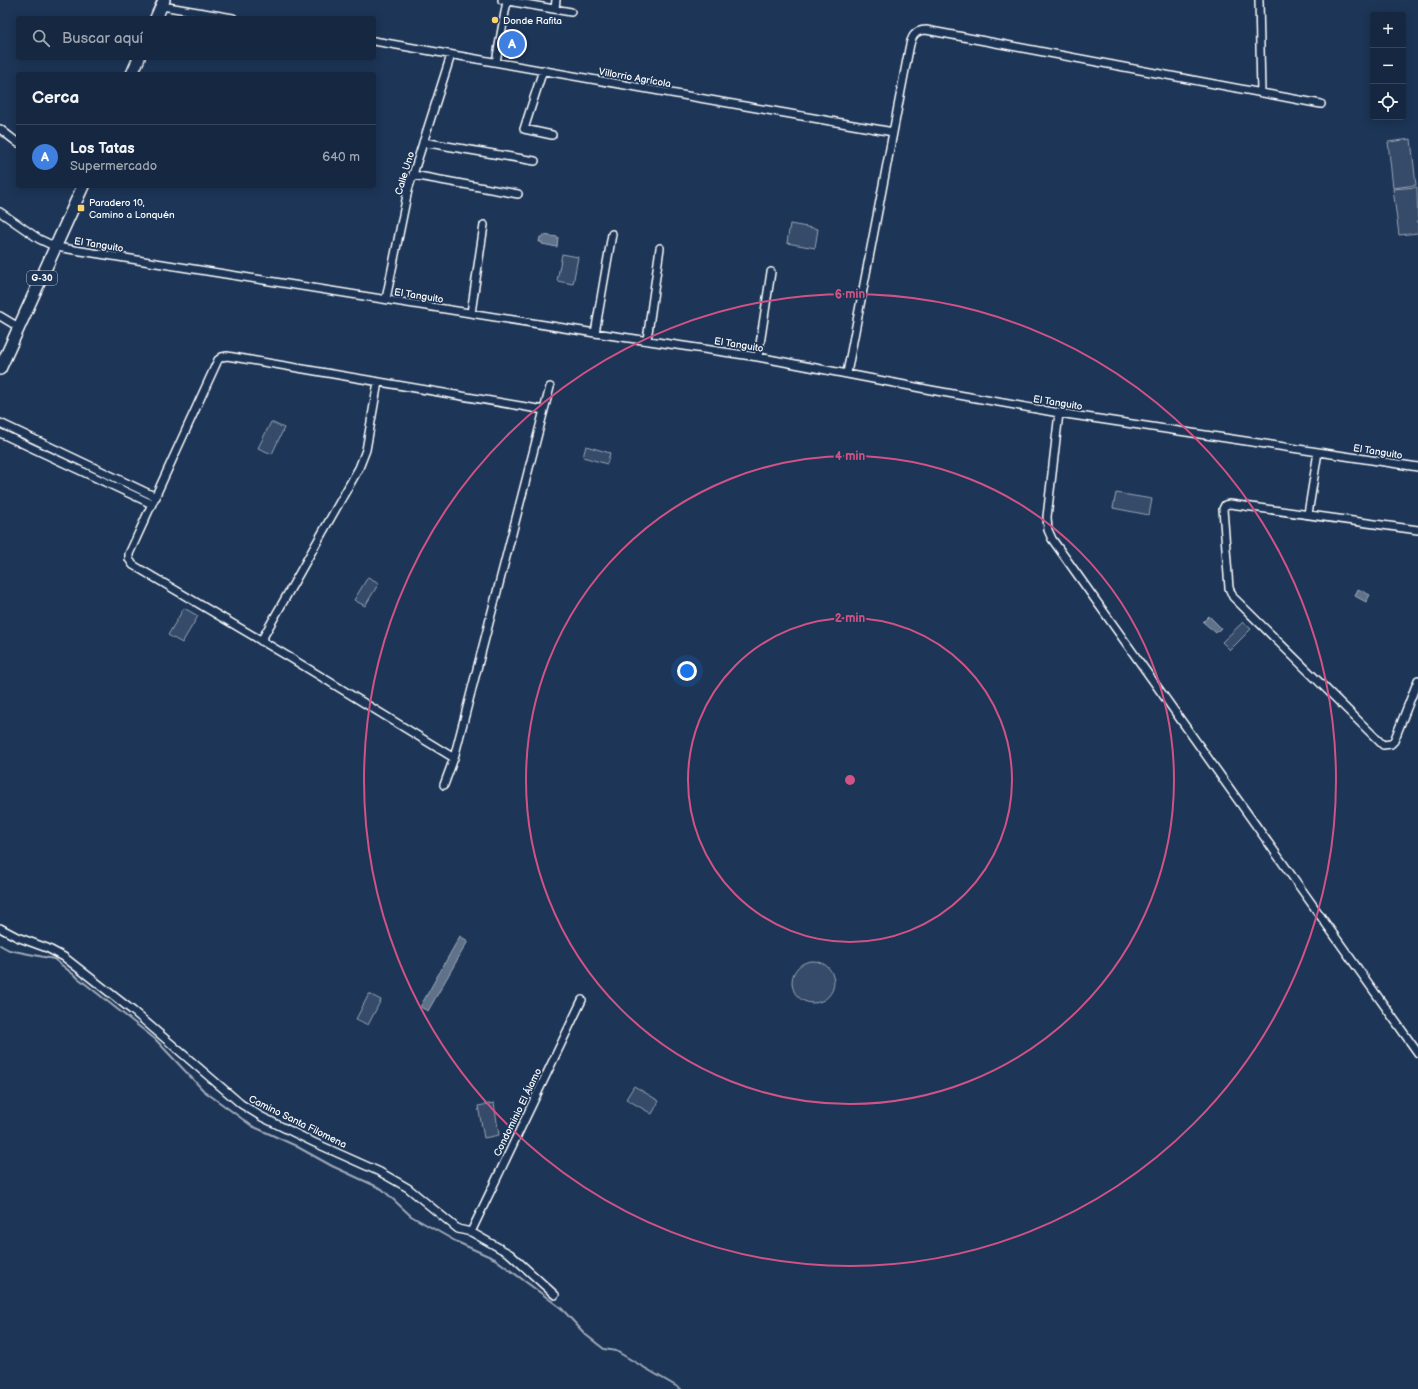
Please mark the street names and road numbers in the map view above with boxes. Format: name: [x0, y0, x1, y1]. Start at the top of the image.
street label: Villorrio Agrícola: [598, 66, 672, 90]
street label: Calle Uno: [393, 150, 417, 196]
street label: El Tanguito: [73, 235, 125, 255]
road number: G-30: [27, 271, 57, 285]
street label: El Tanguito: [393, 286, 445, 306]
street label: El Tanguito: [713, 335, 765, 355]
street label: El Tanguito: [1032, 393, 1084, 413]
street label: El Tanguito: [1352, 442, 1404, 462]
street label: Condominio El Álamo: [491, 1066, 545, 1158]
street label: Camino Santa Filomena: [247, 1093, 349, 1151]

